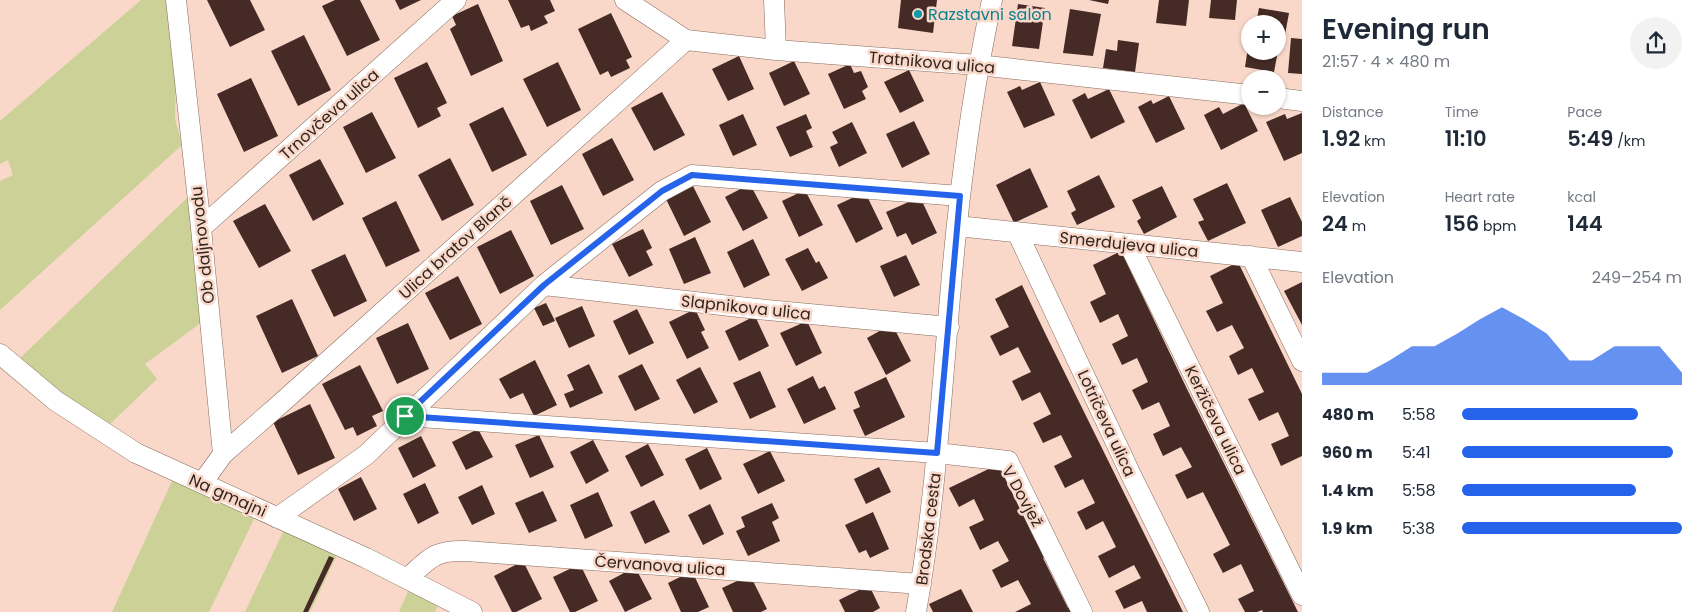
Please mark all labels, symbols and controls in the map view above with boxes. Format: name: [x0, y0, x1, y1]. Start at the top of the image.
place label: Razstavni salon: [928, 3, 1052, 26]
marker: Razstavni salon: [912, 8, 924, 20]
text: Evening run: [1322, 10, 1490, 49]
map controls: [1241, 15, 1286, 115]
button: +: [1241, 15, 1286, 60]
button: share: [1630, 17, 1682, 69]
street label: Tratnikova ulica: [868, 46, 996, 79]
text: 21:57 · 4 × 480 m: [1322, 50, 1450, 73]
street label: Trnovčeva ulica: [275, 64, 384, 165]
button: −: [1241, 70, 1286, 115]
text: Distance: [1322, 102, 1383, 122]
text: Time: [1445, 102, 1479, 122]
text: Pace: [1567, 102, 1602, 122]
text: 1.92: [1322, 124, 1360, 153]
text: 11:10: [1445, 124, 1487, 153]
text: 5:49: [1567, 124, 1613, 153]
text: km: [1360, 131, 1386, 151]
text: /km: [1613, 131, 1645, 151]
street label: Ob daljnovodu: [185, 185, 220, 305]
text: Elevation: [1322, 187, 1385, 207]
text: Heart rate: [1445, 187, 1515, 207]
text: kcal: [1567, 187, 1596, 207]
street label: Ulica bratov Blanč: [394, 190, 517, 304]
text: 24: [1322, 209, 1348, 238]
text: 156: [1445, 209, 1479, 238]
text: 144: [1567, 209, 1603, 238]
text: m: [1348, 216, 1366, 236]
text: bpm: [1479, 216, 1516, 236]
street label: Smerdujeva ulica: [1058, 226, 1199, 263]
text: Elevation: [1322, 266, 1394, 289]
text: 249–254 m: [1592, 266, 1682, 289]
street label: Slapnikova ulica: [680, 289, 812, 326]
street label: Keržičeva ulica: [1179, 362, 1252, 479]
street label: Lotričeva ulica: [1072, 366, 1141, 480]
pin: [384, 395, 426, 437]
icon: arrive: [391, 402, 419, 430]
text: 480 m: [1322, 403, 1374, 426]
text: 5:58: [1402, 403, 1436, 426]
text: 960 m: [1322, 441, 1373, 464]
text: 5:41: [1402, 441, 1431, 464]
street label: V Dovjež: [996, 461, 1049, 531]
street label: Na gmajni: [185, 468, 270, 523]
street label: Brodska cesta: [910, 472, 947, 587]
text: 1.4 km: [1322, 479, 1374, 502]
text: 5:58: [1402, 479, 1436, 502]
text: 1.9 km: [1322, 517, 1373, 540]
text: 5:38: [1402, 517, 1435, 540]
street label: Červanova ulica: [594, 549, 726, 582]

